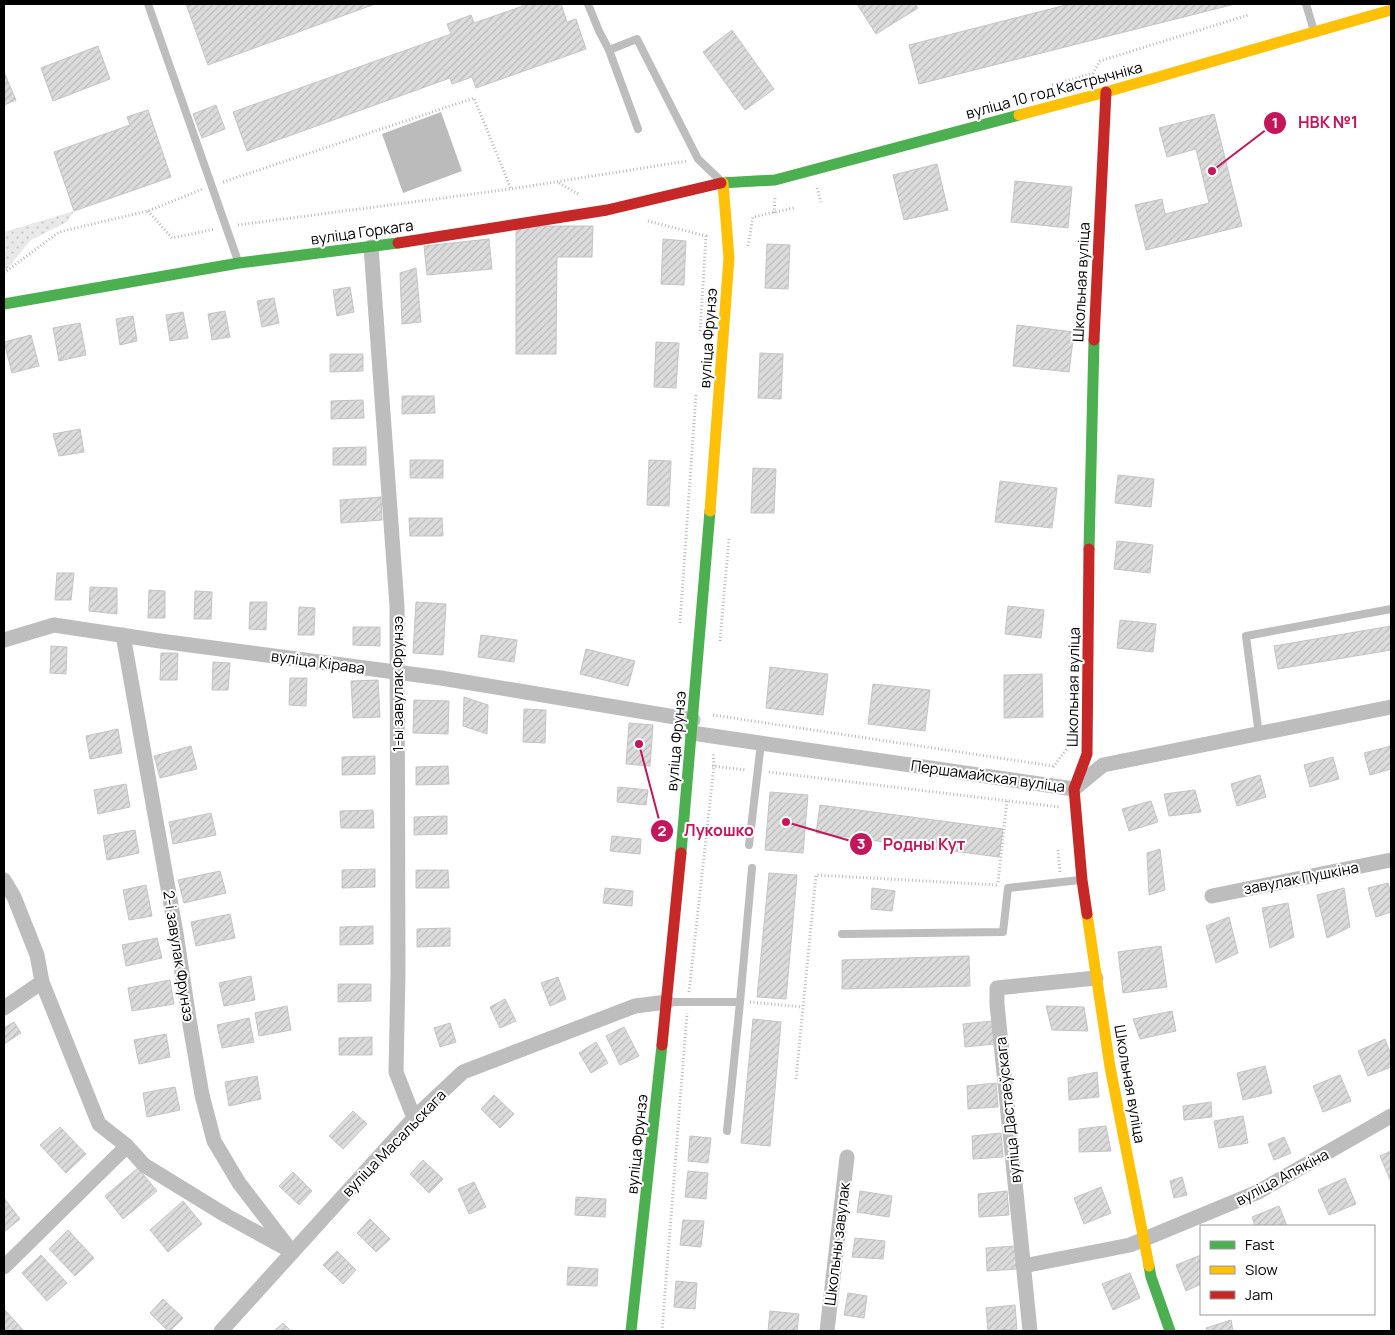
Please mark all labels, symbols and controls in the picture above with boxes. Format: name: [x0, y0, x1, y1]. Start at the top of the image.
street label: вуліца 10 год Кастрычніка: [963, 56, 1145, 124]
callout: НВК №1: [1263, 107, 1368, 138]
text: НВК №1: [1298, 111, 1358, 133]
text: 1: [1272, 112, 1278, 133]
street label: вуліца Горкага: [309, 214, 415, 250]
street label: Школьная вуліца: [1067, 222, 1095, 342]
street label: вуліца Фрунзэ: [694, 287, 722, 389]
street label: 1-ы завулак Фрунзэ: [387, 616, 408, 752]
street label: Школьная вуліца: [1061, 627, 1085, 747]
street label: вуліца Кірава: [270, 645, 366, 679]
street label: вуліца Фрунзэ: [661, 690, 691, 792]
street label: Першамайская вуліца: [909, 755, 1067, 797]
callout: Лукошко: [649, 815, 764, 846]
text: Лукошко: [684, 819, 754, 841]
text: 2: [658, 820, 667, 841]
callout: Родны Кут: [848, 829, 975, 860]
text: 3: [857, 833, 865, 854]
text: Родны Кут: [883, 833, 966, 855]
street label: завулак Пушкіна: [1242, 857, 1360, 899]
street label: 2-і завулак Фрунзэ: [158, 889, 200, 1023]
street label: Школьная вуліца: [1109, 1023, 1151, 1145]
street label: вуліца Дастаеўскага: [990, 1036, 1026, 1184]
street label: вуліца Масальскага: [337, 1085, 451, 1201]
street label: вуліца Фрунзэ: [621, 1093, 653, 1195]
street label: вуліца Апякіна: [1232, 1144, 1332, 1210]
street label: Школьны завулак: [819, 1181, 855, 1307]
legend: [1200, 1225, 1375, 1315]
text: Fast: [1245, 1234, 1274, 1255]
text: Slow: [1245, 1259, 1278, 1280]
text: Jam: [1245, 1284, 1273, 1305]

